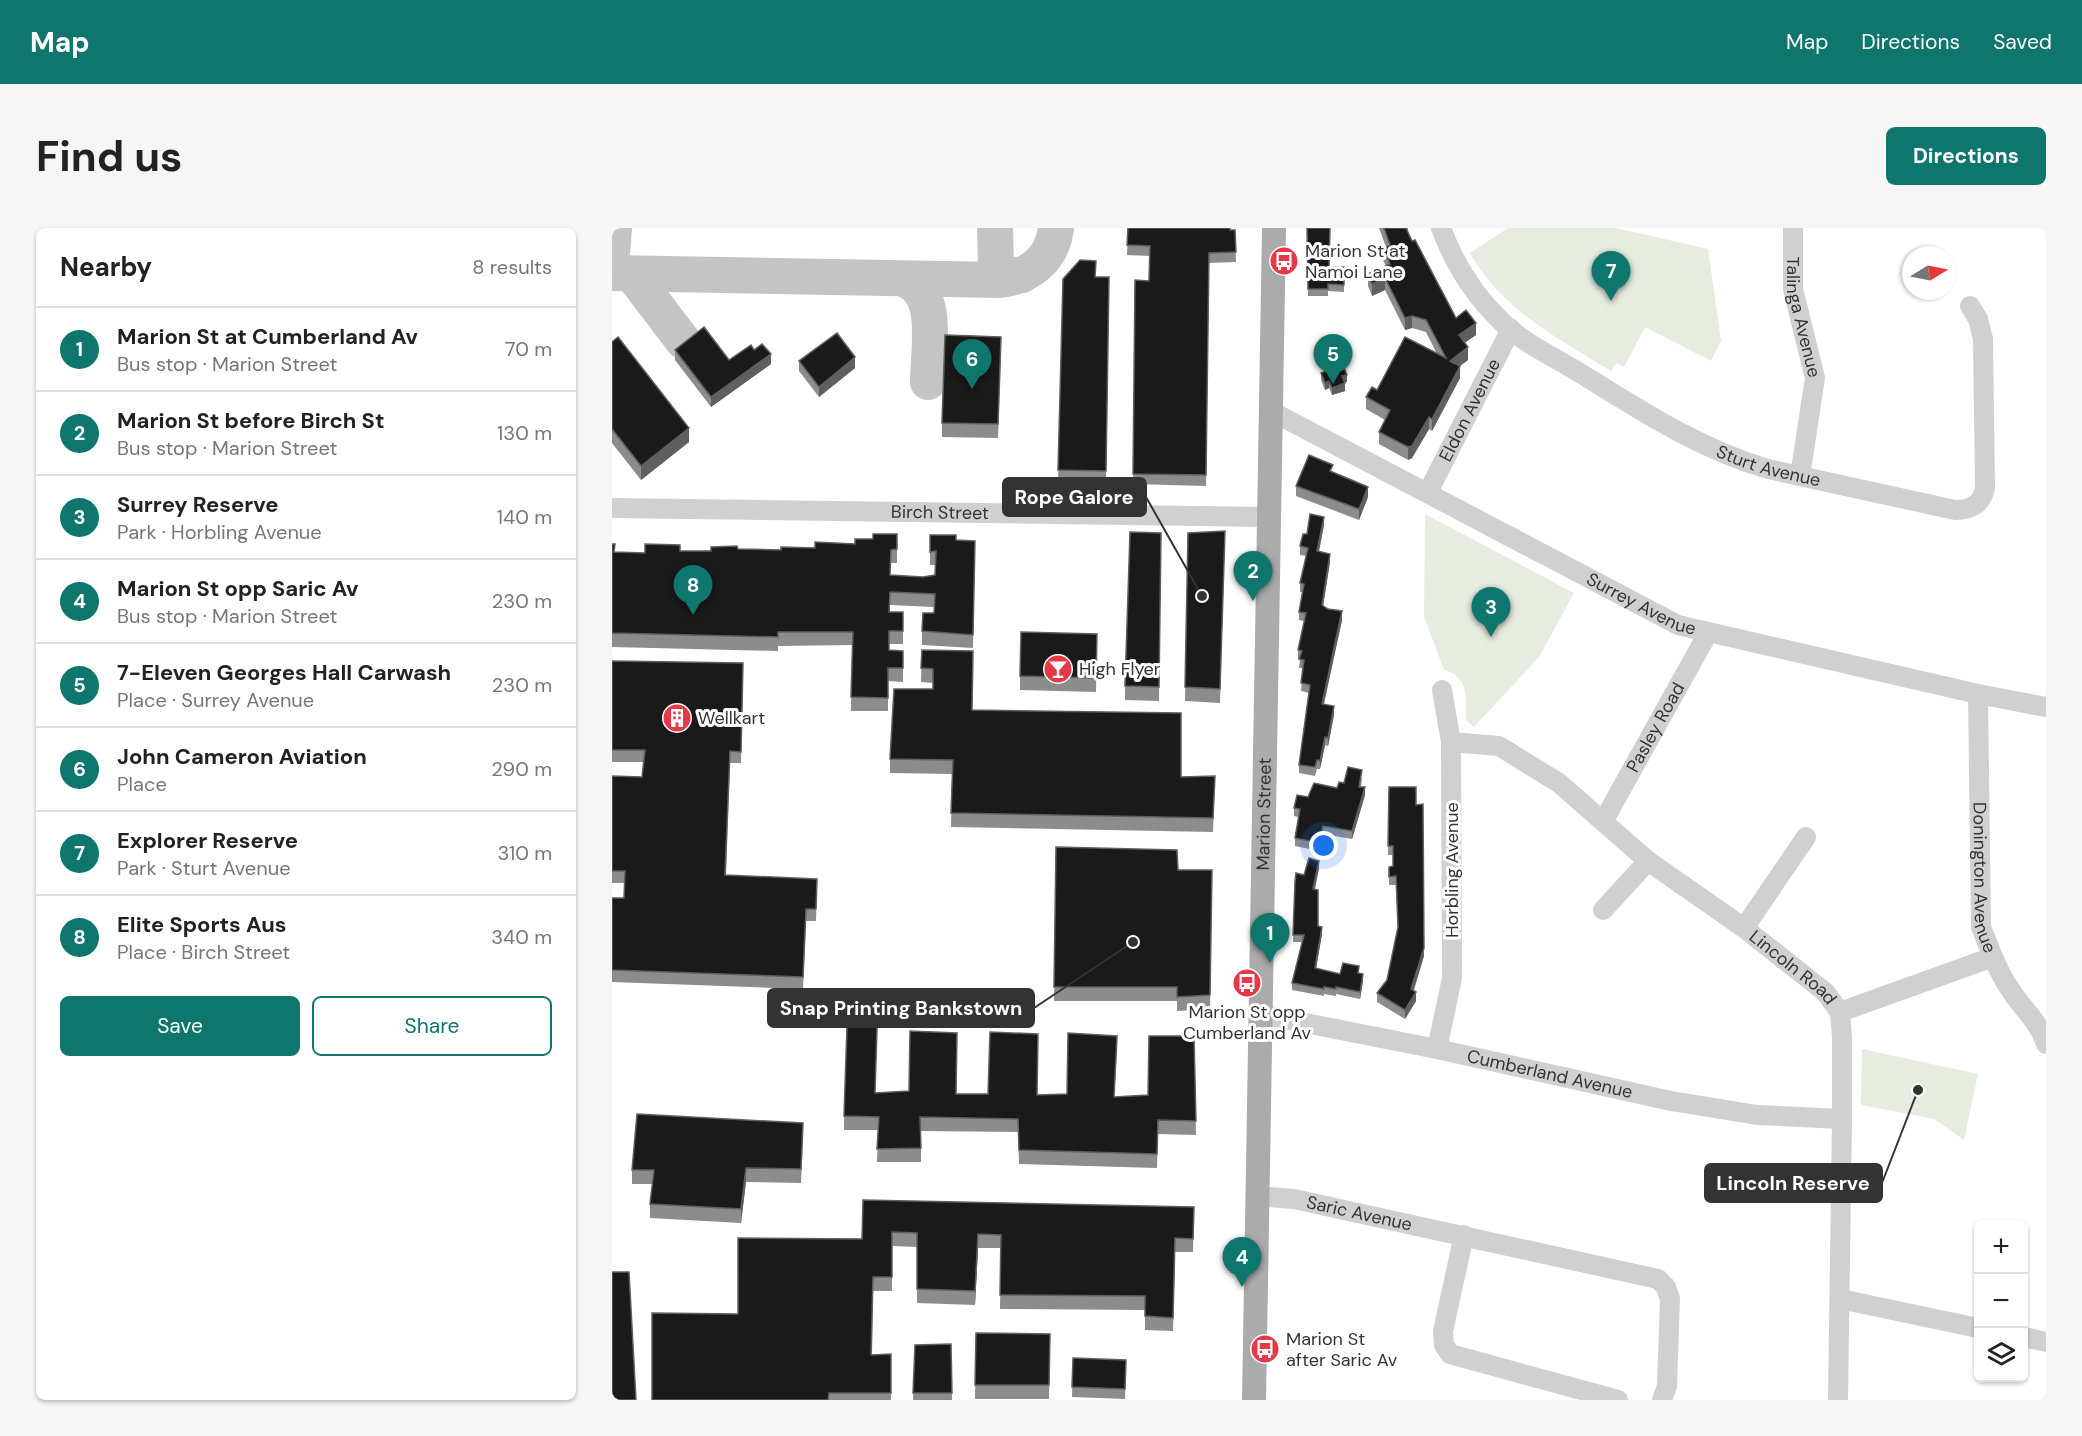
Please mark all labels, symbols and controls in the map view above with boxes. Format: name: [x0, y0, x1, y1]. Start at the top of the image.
text: Map: [30, 24, 90, 61]
text: Map: [1786, 28, 1828, 56]
text: Directions: [1861, 28, 1960, 56]
text: Saved: [1993, 28, 2052, 56]
button: Directions: [1886, 127, 2046, 185]
text: Find us: [36, 129, 182, 184]
place label: Marion St at Namoi Lane: [1305, 239, 1406, 284]
bus stop icon: Marion St at Namoi Lane: [1268, 245, 1300, 277]
north arrow: [1902, 246, 1956, 300]
text: Nearby: [60, 250, 152, 284]
pin: 7: [1592, 251, 1630, 301]
text: 8 results: [472, 254, 552, 280]
street label: Talinga Avenue: [1781, 256, 1826, 380]
text: Marion St at Cumberland Av: [117, 322, 418, 351]
pin: 5: [1314, 334, 1352, 384]
text: 1: [76, 336, 83, 362]
text: 70 m: [505, 336, 552, 362]
pin: 6: [952, 340, 992, 389]
text: Bus stop · Marion Street: [117, 351, 337, 377]
street label: Eldon Avenue: [1434, 354, 1506, 466]
text: Marion St before Birch St: [117, 406, 384, 435]
text: 2: [74, 420, 85, 446]
text: 130 m: [497, 420, 552, 446]
text: Bus stop · Marion Street: [117, 435, 337, 461]
street label: Sturt Avenue: [1713, 439, 1823, 492]
callout: Rope Galore: [1003, 478, 1146, 516]
text: Rope Galore: [1015, 484, 1133, 510]
text: Surrey Reserve: [117, 490, 278, 519]
street label: Birch Street: [891, 500, 989, 525]
text: 3: [73, 504, 86, 530]
text: 140 m: [497, 504, 552, 530]
text: Park · Horbling Avenue: [117, 519, 322, 545]
pin: 2: [1234, 552, 1272, 601]
pin: 8: [674, 566, 712, 615]
street label: Surrey Avenue: [1582, 567, 1698, 641]
text: Marion St opp Saric Av: [117, 574, 359, 603]
text: 4: [73, 588, 86, 614]
text: 230 m: [492, 588, 552, 614]
pin: 3: [1472, 588, 1510, 637]
text: Bus stop · Marion Street: [117, 603, 337, 629]
bar icon: High Flyer: [1042, 653, 1074, 685]
place label: High Flyer: [1079, 657, 1161, 681]
text: 7-Eleven Georges Hall Carwash: [117, 658, 451, 687]
text: 5: [73, 672, 86, 698]
text: 230 m: [492, 672, 552, 698]
street label: Pasley Road: [1621, 678, 1690, 777]
text: Place · Surrey Avenue: [117, 687, 314, 713]
building icon: Wellkart: [661, 702, 693, 734]
place label: Wellkart: [698, 706, 765, 730]
text: John Cameron Aviation: [117, 742, 367, 771]
text: 6: [73, 756, 86, 782]
text: 290 m: [491, 756, 552, 782]
street label: Marion Street: [1251, 757, 1277, 871]
text: Place: [117, 771, 167, 797]
street label: Horbling Avenue: [1440, 802, 1464, 938]
street label: Donington Avenue: [1967, 802, 2002, 956]
text: Explorer Reserve: [117, 826, 298, 855]
your location: [1309, 831, 1338, 860]
text: 7: [74, 840, 85, 866]
text: 310 m: [497, 840, 552, 866]
text: Park · Sturt Avenue: [117, 855, 291, 881]
text: Elite Sports Aus: [117, 910, 287, 939]
pin: 1: [1250, 914, 1290, 963]
text: 8: [73, 924, 86, 950]
text: 340 m: [491, 924, 552, 950]
street label: Lincoln Road: [1744, 925, 1842, 1009]
text: Place · Birch Street: [117, 939, 290, 965]
bus stop icon: Marion St opp Cumberland Av: [1231, 967, 1263, 999]
callout: Snap Printing Bankstown: [768, 989, 1034, 1027]
text: Snap Printing Bankstown: [780, 995, 1022, 1021]
button: Save: [60, 996, 300, 1056]
button: Share: [312, 996, 552, 1056]
place label: Marion St opp Cumberland Av: [1183, 1000, 1312, 1045]
street label: Cumberland Avenue: [1465, 1044, 1635, 1104]
callout: Lincoln Reserve: [1705, 1164, 1882, 1202]
text: Lincoln Reserve: [1716, 1170, 1870, 1196]
street label: Saric Avenue: [1304, 1190, 1414, 1237]
map controls: [1974, 1220, 2028, 1382]
button: +: [1974, 1220, 2028, 1274]
pin: 4: [1222, 1238, 1262, 1287]
button: −: [1974, 1274, 2028, 1328]
place label: Marion St after Saric Av: [1286, 1327, 1398, 1372]
button: layers: [1974, 1328, 2028, 1382]
bus stop icon: Marion St after Saric Av: [1249, 1333, 1281, 1365]

